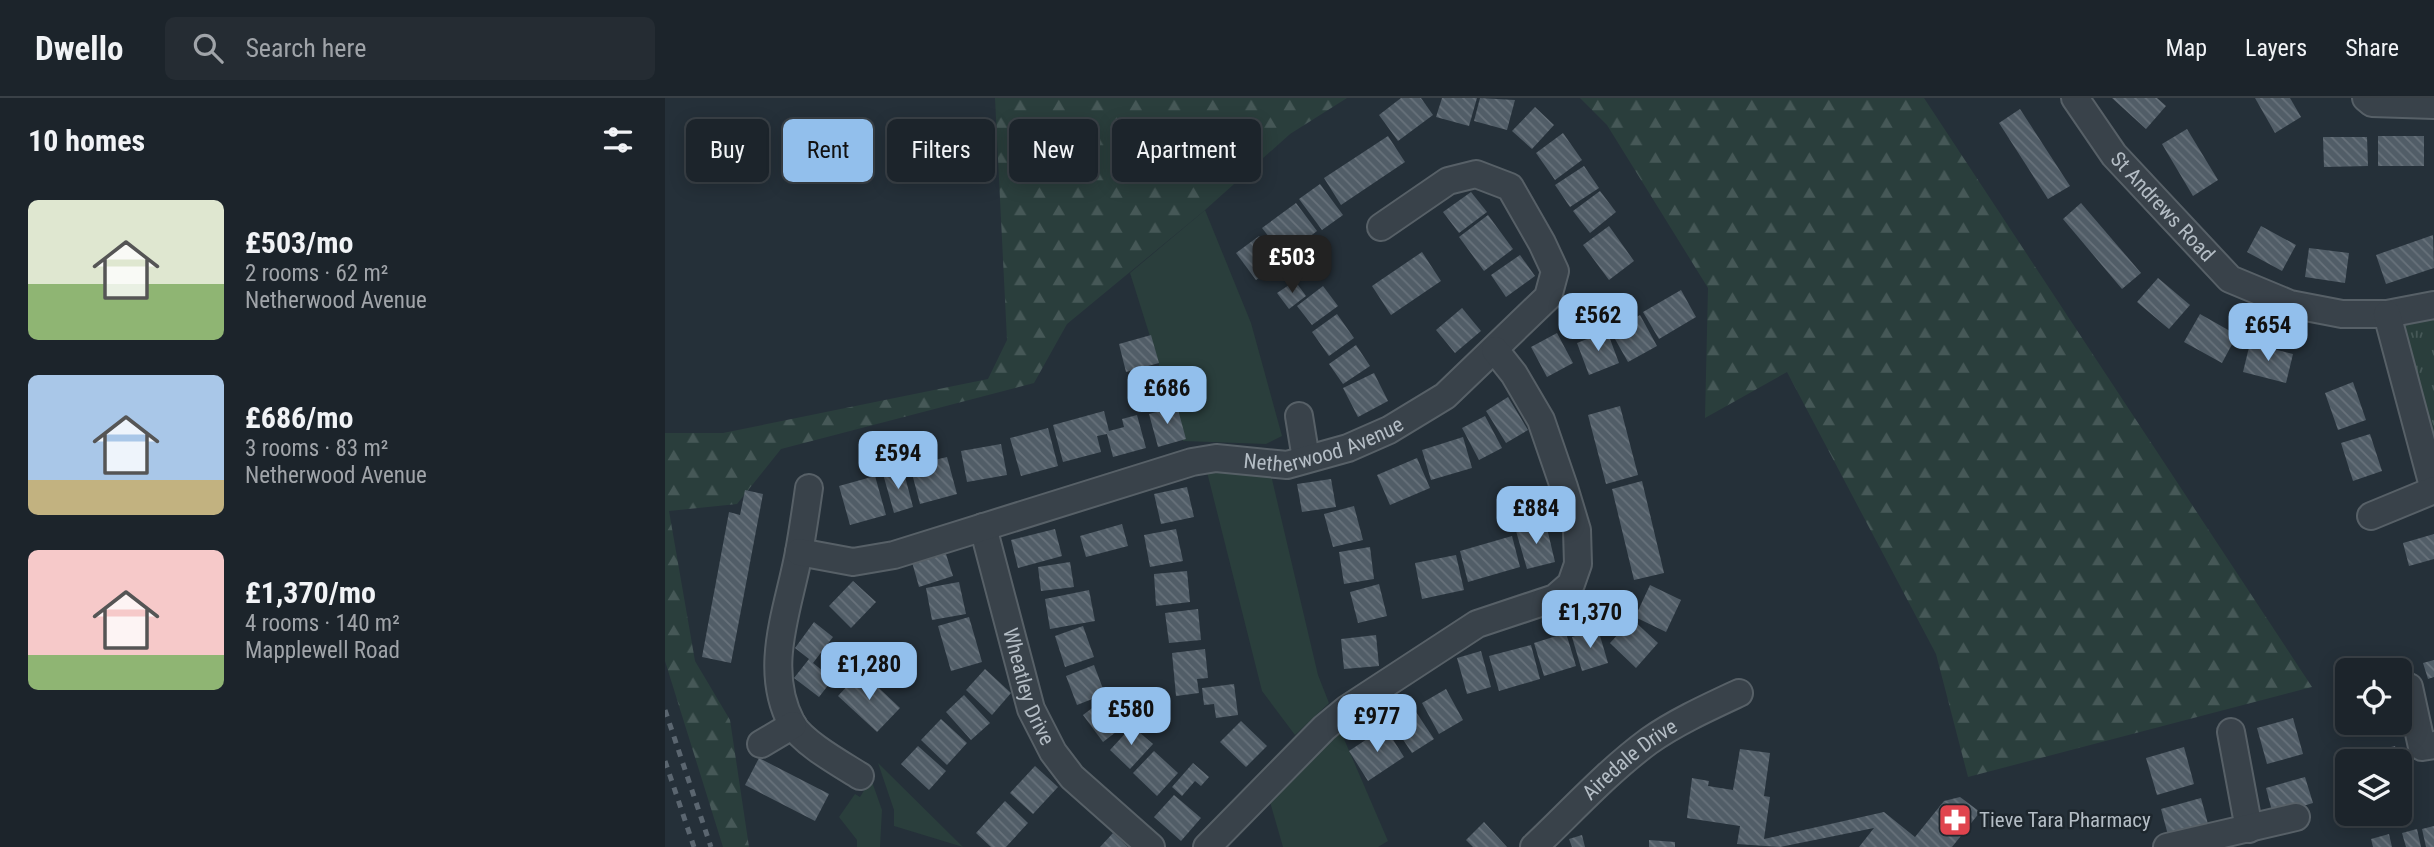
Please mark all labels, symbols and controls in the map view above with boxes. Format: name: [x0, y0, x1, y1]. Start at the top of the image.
search box: [165, 17, 655, 80]
text: Dwello: [35, 29, 123, 68]
icon: search: [189, 29, 227, 67]
text: Search here: [245, 33, 366, 63]
text: Map: [2166, 34, 2207, 62]
text: Layers: [2245, 34, 2307, 62]
text: Share: [2345, 34, 2399, 62]
chip: Buy: [686, 119, 769, 182]
chip: Rent: [783, 119, 873, 182]
chip: Filters: [887, 119, 995, 182]
chip: New: [1009, 119, 1098, 182]
chip: Apartment: [1112, 119, 1261, 182]
icon: filters: [599, 121, 637, 159]
text: 10 homes: [28, 123, 145, 158]
street label: St Andrews Road: [2106, 147, 2219, 266]
text: £503/mo: [245, 225, 353, 260]
icon: home: [84, 228, 168, 312]
pin: £503: [1251, 236, 1333, 295]
text: £503: [1269, 244, 1315, 271]
text: 2 rooms · 62 m²: [245, 260, 388, 287]
text: Netherwood Avenue: [245, 287, 427, 314]
pin: £562: [1557, 294, 1639, 353]
text: £562: [1575, 302, 1621, 329]
pin: £654: [2227, 303, 2309, 363]
text: £654: [2245, 312, 2291, 339]
pin: £686: [1126, 366, 1208, 426]
text: £686: [1144, 375, 1190, 402]
text: £686/mo: [245, 400, 353, 435]
icon: home: [84, 403, 168, 487]
street label: Netherwood Avenue: [1243, 412, 1408, 478]
pin: £594: [857, 432, 939, 491]
text: 3 rooms · 83 m²: [245, 435, 388, 462]
text: £594: [875, 440, 921, 467]
text: Netherwood Avenue: [245, 462, 427, 489]
pin: £884: [1495, 486, 1577, 546]
text: £884: [1513, 495, 1559, 522]
text: £1,370/mo: [245, 575, 376, 610]
icon: home: [84, 578, 168, 662]
pin: £1,370: [1533, 590, 1647, 650]
text: £1,370: [1558, 599, 1622, 626]
text: 4 rooms · 140 m²: [245, 610, 400, 637]
street label: Wheatley Drive: [998, 625, 1059, 749]
text: Mapplewell Road: [245, 637, 400, 664]
pin: £1,280: [812, 642, 926, 702]
text: £1,280: [837, 651, 901, 678]
map controls: [2335, 658, 2412, 826]
button: locate: [2335, 658, 2412, 735]
pin: £580: [1090, 688, 1172, 747]
pin: £977: [1336, 694, 1418, 754]
text: £580: [1108, 696, 1154, 723]
text: £977: [1354, 703, 1400, 730]
street label: Airedale Drive: [1577, 714, 1681, 805]
button: layers: [2335, 749, 2412, 826]
pharmacy icon: Tieve Tara Pharmacy: [1936, 801, 1974, 839]
place label: Tieve Tara Pharmacy: [1979, 808, 2151, 832]

